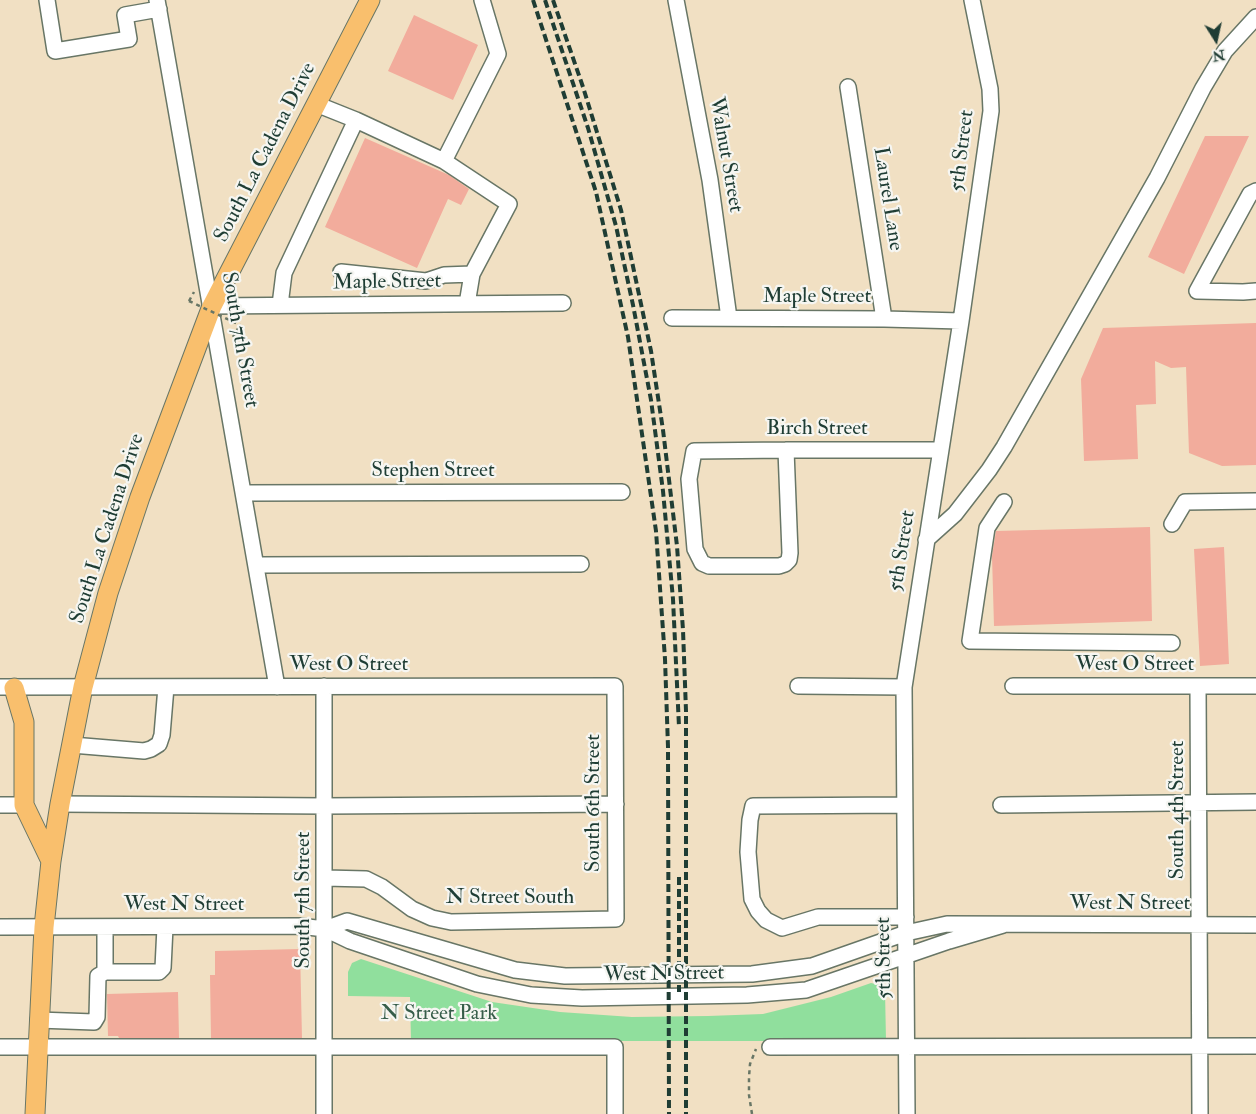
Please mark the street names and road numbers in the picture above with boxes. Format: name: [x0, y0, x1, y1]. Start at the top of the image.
street label: South La Cadena Drive: [210, 59, 322, 247]
street label: Walnut Street: [702, 95, 748, 215]
street label: 5th Street: [945, 109, 981, 193]
street label: Laurel Lane: [866, 145, 908, 253]
street label: Maple Street: [333, 269, 441, 297]
street label: South 7th Street: [215, 270, 263, 410]
street label: Maple Street: [763, 284, 871, 310]
street label: Birch Street: [766, 416, 868, 442]
street label: South La Cadena Drive: [65, 431, 151, 627]
street label: Stephen Street: [371, 458, 495, 484]
street label: 5th Street: [884, 508, 922, 594]
street label: West O Street: [290, 652, 408, 678]
street label: West O Street: [1076, 652, 1194, 678]
street label: South 6th Street: [581, 734, 607, 872]
street label: South 4th Street: [1165, 740, 1191, 880]
street label: South 7th Street: [291, 831, 317, 969]
street label: N Street South: [446, 885, 574, 911]
street label: West N Street: [1070, 891, 1190, 917]
street label: West N Street: [124, 892, 244, 918]
street label: 5th Street: [872, 917, 898, 999]
street label: West N Street: [604, 961, 724, 989]

